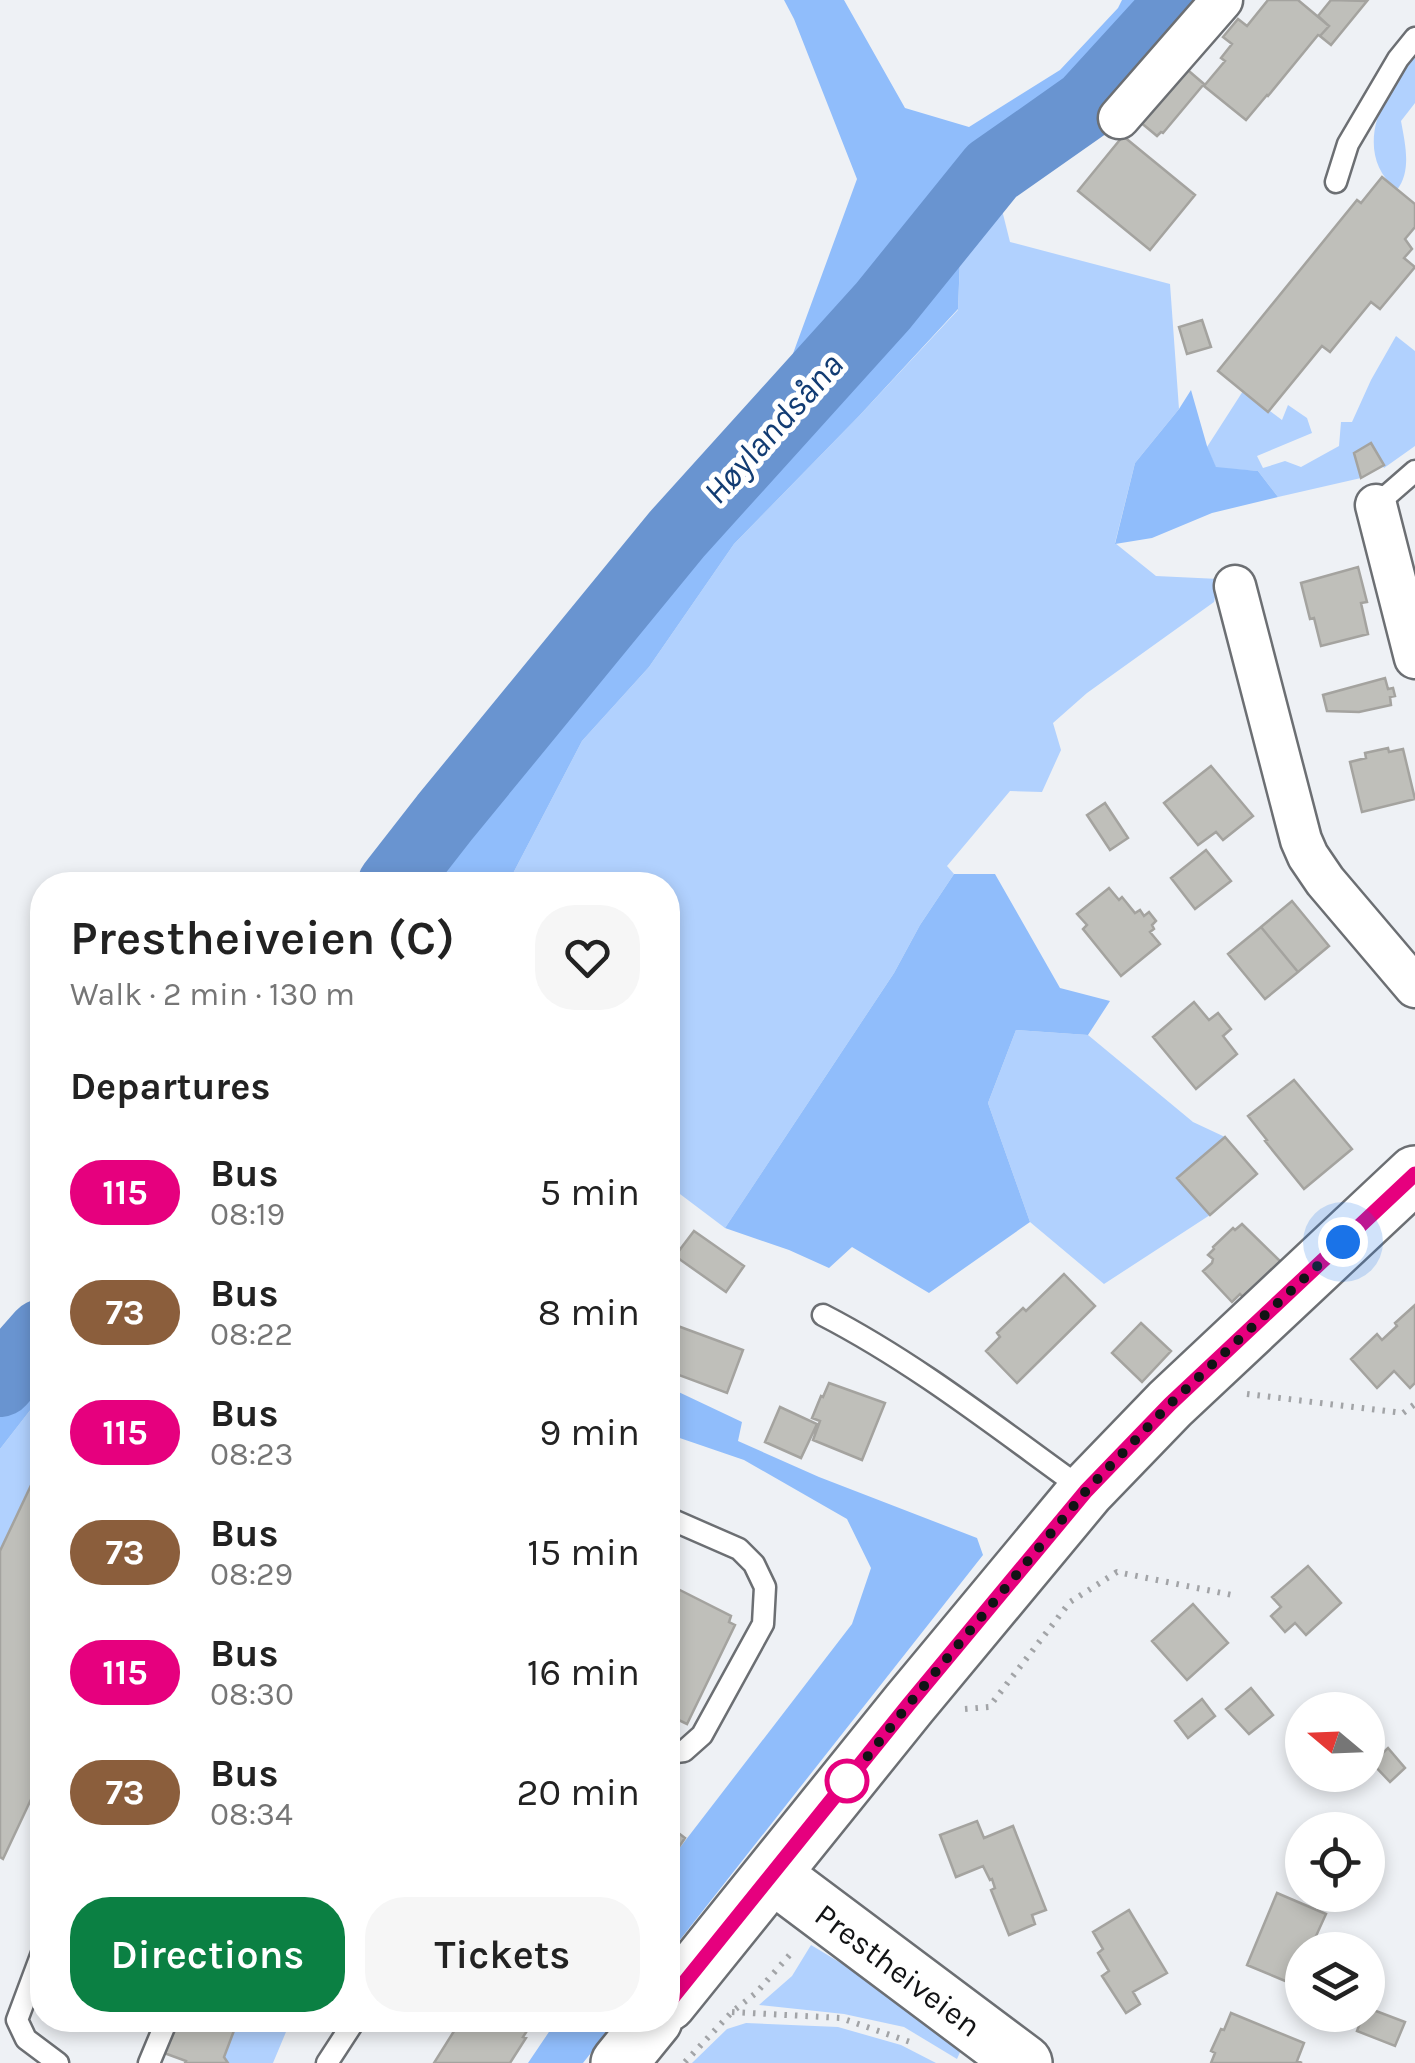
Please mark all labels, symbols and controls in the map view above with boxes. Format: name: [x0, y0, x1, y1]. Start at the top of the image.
water label: Høylandsåna: [695, 345, 852, 512]
button: heart: [535, 905, 640, 1010]
text: Prestheiveien (C): [70, 910, 455, 966]
text: Walk · 2 min · 130 m: [70, 976, 355, 1013]
text: Departures: [70, 1064, 270, 1109]
text: Bus: [210, 1151, 279, 1196]
text: 5 min: [540, 1170, 640, 1215]
text: 115: [102, 1172, 148, 1213]
text: 08:19: [210, 1196, 285, 1233]
your location: [1318, 1217, 1368, 1267]
text: Bus: [210, 1271, 279, 1316]
text: 8 min: [538, 1290, 640, 1335]
text: 73: [105, 1292, 145, 1333]
text: 08:22: [210, 1316, 293, 1353]
text: Bus: [210, 1391, 279, 1436]
text: 9 min: [539, 1410, 640, 1455]
text: 115: [102, 1412, 148, 1453]
text: 08:23: [210, 1436, 293, 1473]
text: Bus: [210, 1511, 279, 1556]
text: 15 min: [527, 1530, 640, 1575]
text: 73: [105, 1532, 145, 1573]
text: 08:29: [210, 1556, 293, 1593]
text: Bus: [210, 1631, 279, 1676]
text: 16 min: [527, 1650, 640, 1695]
text: 115: [102, 1652, 148, 1693]
text: 08:30: [210, 1676, 294, 1713]
north arrow: [1285, 1692, 1385, 1792]
map controls: [1285, 1692, 1385, 2032]
text: Bus: [210, 1751, 279, 1796]
unlabelled marker: [826, 1760, 868, 1802]
text: 20 min: [517, 1770, 640, 1815]
text: 73: [105, 1772, 145, 1813]
text: 08:34: [210, 1796, 293, 1833]
button: locate: [1285, 1812, 1385, 1912]
street label: Prestheiveien: [808, 1896, 988, 2045]
button: Directions: [70, 1897, 345, 2012]
button: Tickets: [365, 1897, 640, 2012]
button: layers: [1285, 1932, 1385, 2032]

